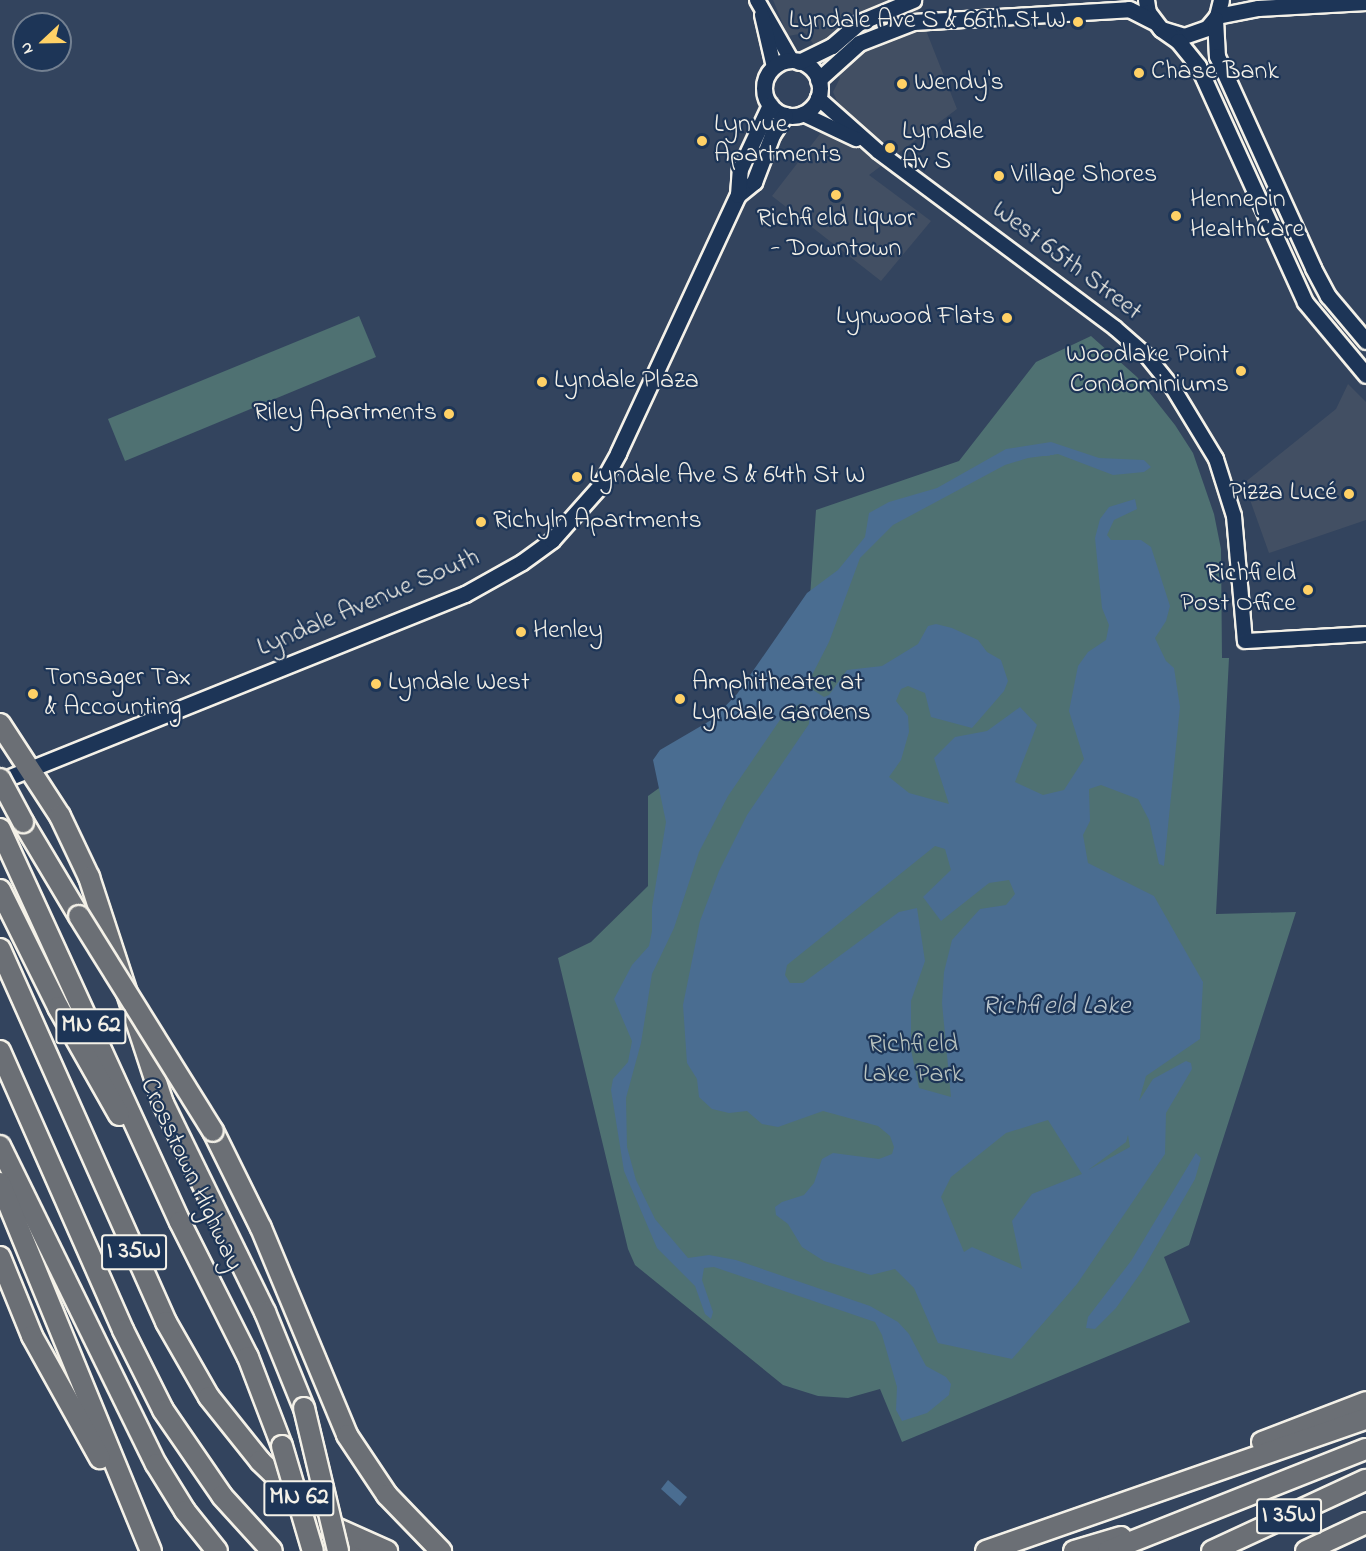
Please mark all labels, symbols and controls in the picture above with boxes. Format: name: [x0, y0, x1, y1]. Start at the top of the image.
place label: Lyndale Ave S & 66th St W: [789, 6, 1066, 38]
north arrow: [12, 12, 72, 72]
marker: Lyndale Ave S & 66th St W: [1071, 15, 1085, 29]
text: N: [14, 38, 40, 58]
place label: Chase Bank: [1151, 57, 1279, 89]
marker: Chase Bank: [1132, 66, 1146, 80]
place label: Wendy's: [914, 68, 1004, 100]
marker: Wendy's: [895, 77, 909, 91]
place label: Lynvue Apartments: [714, 110, 842, 172]
place label: Lyndale Av S: [902, 117, 984, 178]
marker: Lynvue Apartments: [695, 134, 709, 148]
marker: Lyndale Av S: [883, 141, 897, 155]
place label: Village Shores: [1011, 160, 1157, 192]
marker: Village Shores: [992, 169, 1006, 183]
place label: Hennepin HealthCare: [1190, 185, 1304, 246]
marker: Richfield Liquor - Downtown: [829, 188, 843, 202]
street label: West 65th Street: [985, 195, 1147, 329]
place label: Richfield Liquor - Downtown: [757, 204, 915, 266]
marker: Hennepin HealthCare: [1167, 207, 1185, 225]
place label: Lynwood Flats: [836, 302, 995, 334]
marker: Lynwood Flats: [1000, 311, 1014, 325]
place label: Woodlake Point Condominiums: [1066, 340, 1229, 402]
marker: Woodlake Point Condominiums: [1234, 364, 1248, 378]
place label: Lyndale Plaza: [554, 366, 699, 398]
marker: Lyndale Plaza: [535, 375, 549, 389]
place label: Riley Apartments: [253, 398, 437, 430]
marker: Riley Apartments: [442, 407, 456, 421]
place label: Lyndale Ave S & 64th St W: [589, 461, 865, 493]
marker: Lyndale Ave S & 64th St W: [570, 470, 584, 484]
place label: Pizza Lucé: [1229, 478, 1337, 510]
marker: Pizza Lucé: [1342, 487, 1356, 501]
place label: Richyln Apartments: [493, 506, 702, 538]
marker: Richyln Apartments: [474, 515, 488, 529]
street label: Lyndale Avenue South: [253, 543, 485, 665]
place label: Richfield Post Office: [1180, 559, 1296, 620]
marker: Richfield Post Office: [1301, 583, 1315, 597]
place label: Henley: [533, 616, 603, 648]
marker: Henley: [514, 625, 528, 639]
place label: Tonsager Tax & Accounting: [45, 663, 191, 724]
place label: Lyndale West: [388, 668, 530, 700]
place label: Amphitheater at Lyndale Gardens: [692, 668, 871, 730]
marker: Lyndale West: [369, 677, 383, 691]
marker: Tonsager Tax & Accounting: [26, 687, 40, 701]
marker: Amphitheater at Lyndale Gardens: [673, 692, 687, 706]
water label: Richfield Lake: [981, 991, 1131, 1023]
road number: MN 62: [55, 1005, 127, 1047]
park label: Richfield Lake Park: [863, 1030, 963, 1092]
street label: Crosstown Highway: [132, 1074, 248, 1276]
road number: I 35W: [101, 1231, 167, 1273]
road number: MN 62: [263, 1477, 335, 1519]
road number: I 35W: [1256, 1495, 1322, 1537]

